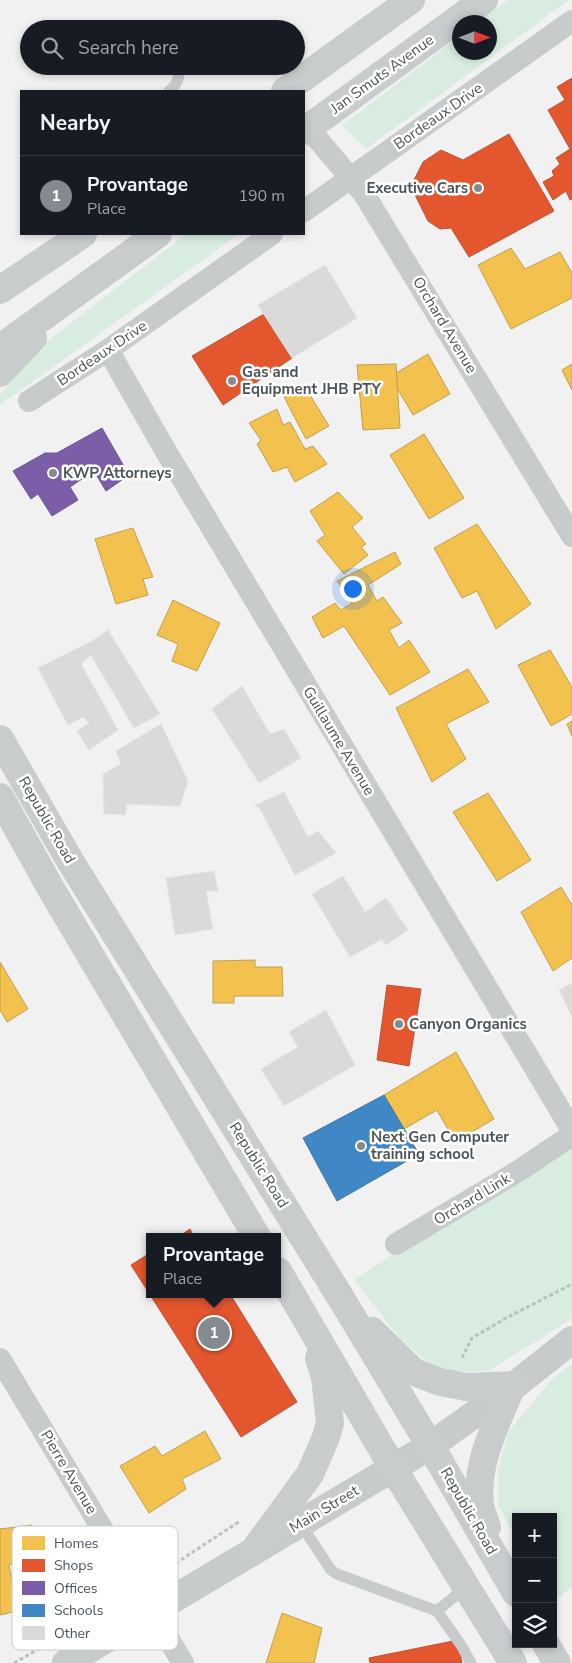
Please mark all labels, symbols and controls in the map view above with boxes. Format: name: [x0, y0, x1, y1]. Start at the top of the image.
north arrow: [452, 15, 497, 60]
search box: [20, 20, 305, 75]
street label: Jan Smuts Avenue: [326, 30, 438, 119]
icon: search: [38, 34, 66, 62]
text: Search here: [78, 35, 179, 61]
street label: Bordeaux Drive: [390, 78, 486, 154]
text: Nearby: [40, 109, 110, 137]
text: Provantage: [87, 172, 188, 198]
place label: Executive Cars: [366, 178, 468, 198]
marker: Executive Cars: [472, 182, 484, 194]
text: 1: [51, 185, 61, 207]
text: 190 m: [238, 185, 285, 207]
text: Place: [87, 198, 126, 220]
street label: Orchard Avenue: [408, 273, 482, 377]
street label: Bordeaux Drive: [53, 316, 151, 390]
place label: Gas and Equipment JHB PTY: [242, 362, 382, 399]
marker: Gas and Equipment JHB PTY: [226, 375, 238, 387]
place label: KWP Attorneys: [63, 463, 172, 483]
marker: KWP Attorneys: [47, 467, 59, 479]
your location: [340, 576, 366, 602]
street label: Guillaume Avenue: [299, 683, 379, 799]
street label: Republic Road: [14, 773, 80, 867]
place label: Canyon Organics: [409, 1014, 527, 1034]
marker: Canyon Organics: [393, 1018, 405, 1030]
street label: Republic Road: [225, 1118, 293, 1212]
place label: Next Gen Computer training school: [371, 1127, 509, 1164]
marker: Next Gen Computer training school: [355, 1140, 367, 1152]
street label: Orchard Link: [430, 1168, 514, 1230]
popup: [146, 1233, 281, 1298]
text: Provantage: [163, 1242, 264, 1268]
text: Place: [163, 1268, 202, 1290]
pin: 1: [198, 1314, 230, 1352]
street label: Pierre Avenue: [36, 1426, 102, 1518]
street label: Republic Road: [436, 1464, 502, 1558]
street label: Main Street: [286, 1480, 363, 1538]
map controls: [512, 1513, 557, 1648]
button: +: [512, 1513, 557, 1558]
legend: [12, 1526, 178, 1650]
text: Homes: [54, 1534, 99, 1553]
text: Shops: [54, 1556, 94, 1575]
button: −: [512, 1558, 557, 1603]
text: Offices: [54, 1579, 98, 1598]
text: Schools: [54, 1601, 104, 1620]
button: layers: [512, 1603, 557, 1648]
text: Other: [54, 1624, 90, 1643]

